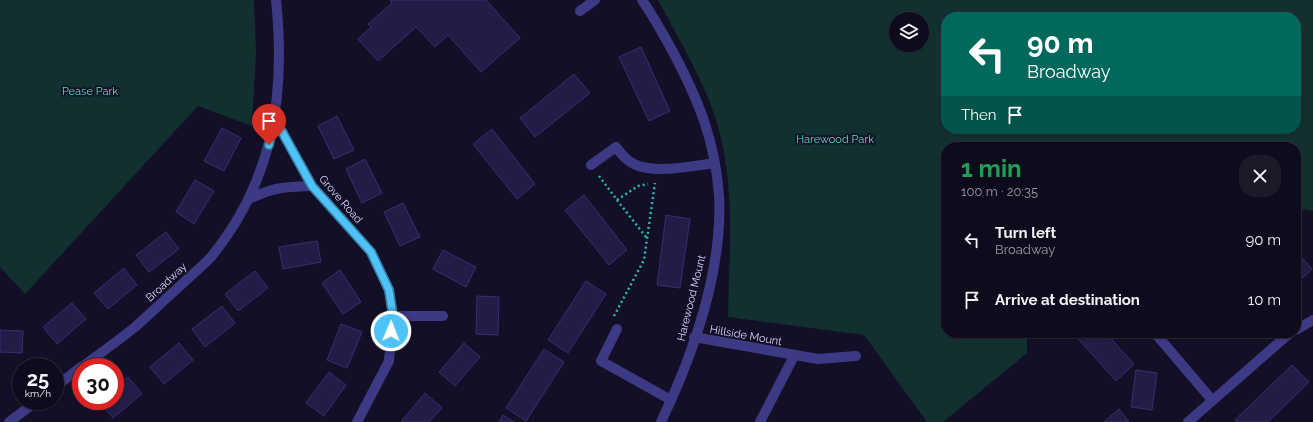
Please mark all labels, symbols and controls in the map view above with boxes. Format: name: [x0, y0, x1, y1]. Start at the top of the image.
map controls: [889, 12, 929, 52]
button: layers: [889, 12, 929, 52]
text: 90 m: [1027, 27, 1093, 60]
icon: left: [961, 28, 1013, 80]
text: Broadway: [1027, 61, 1110, 82]
park label: Pease Park: [62, 85, 118, 98]
pin: [252, 104, 286, 145]
icon: arrive: [1004, 104, 1026, 126]
text: Then: [961, 106, 996, 124]
icon: arrive: [258, 110, 280, 132]
park label: Harewood Park: [796, 133, 874, 146]
text: 1 min: [961, 154, 1022, 183]
button: close: [1239, 155, 1281, 197]
street label: Grove Road: [316, 173, 365, 226]
text: 100 m · 20:35: [961, 184, 1038, 199]
text: Turn left: [995, 224, 1056, 242]
icon: left: [961, 229, 983, 251]
text: 90 m: [1245, 231, 1281, 249]
text: Broadway: [995, 242, 1055, 257]
street label: Harewood Mount: [675, 253, 709, 342]
street label: Broadway: [143, 260, 189, 305]
icon: arrive: [961, 289, 983, 311]
text: Arrive at destination: [995, 291, 1140, 309]
text: 10 m: [1248, 291, 1281, 309]
position arrow: [370, 310, 412, 352]
street label: Hillside Mount: [709, 323, 783, 348]
speed limit sign: 30: [72, 358, 124, 410]
text: 25: [27, 367, 49, 391]
text: km/h: [25, 388, 51, 399]

